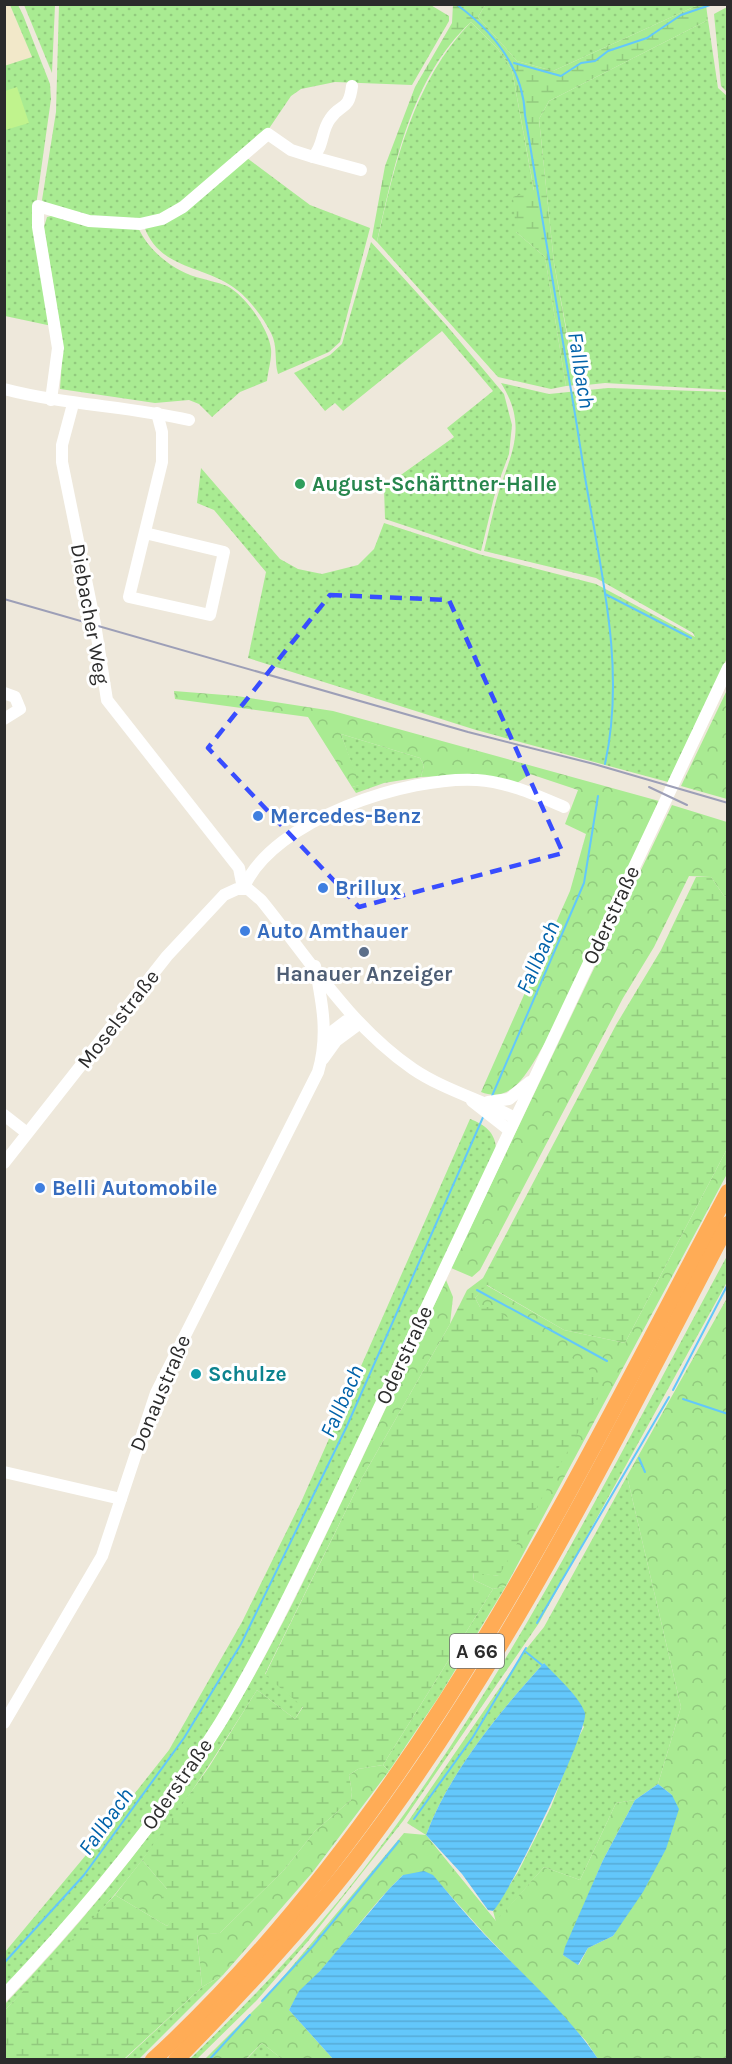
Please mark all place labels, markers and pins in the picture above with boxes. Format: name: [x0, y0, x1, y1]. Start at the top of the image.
place label: August-Schärttner-Halle: [312, 472, 557, 496]
marker: August-Schärttner-Halle: [293, 477, 307, 491]
place label: Mercedes-Benz: [270, 804, 421, 828]
marker: Mercedes-Benz: [251, 809, 265, 823]
place label: Brillux: [335, 876, 402, 900]
marker: Brillux: [316, 881, 330, 895]
place label: Auto Amthauer: [257, 919, 409, 943]
marker: Auto Amthauer: [238, 924, 252, 938]
marker: Hanauer Anzeiger: [357, 945, 371, 959]
place label: Hanauer Anzeiger: [276, 962, 453, 986]
place label: Belli Automobile: [52, 1176, 217, 1200]
marker: Belli Automobile: [33, 1181, 47, 1195]
place label: Schulze: [208, 1362, 287, 1386]
marker: Schulze: [189, 1367, 203, 1381]

